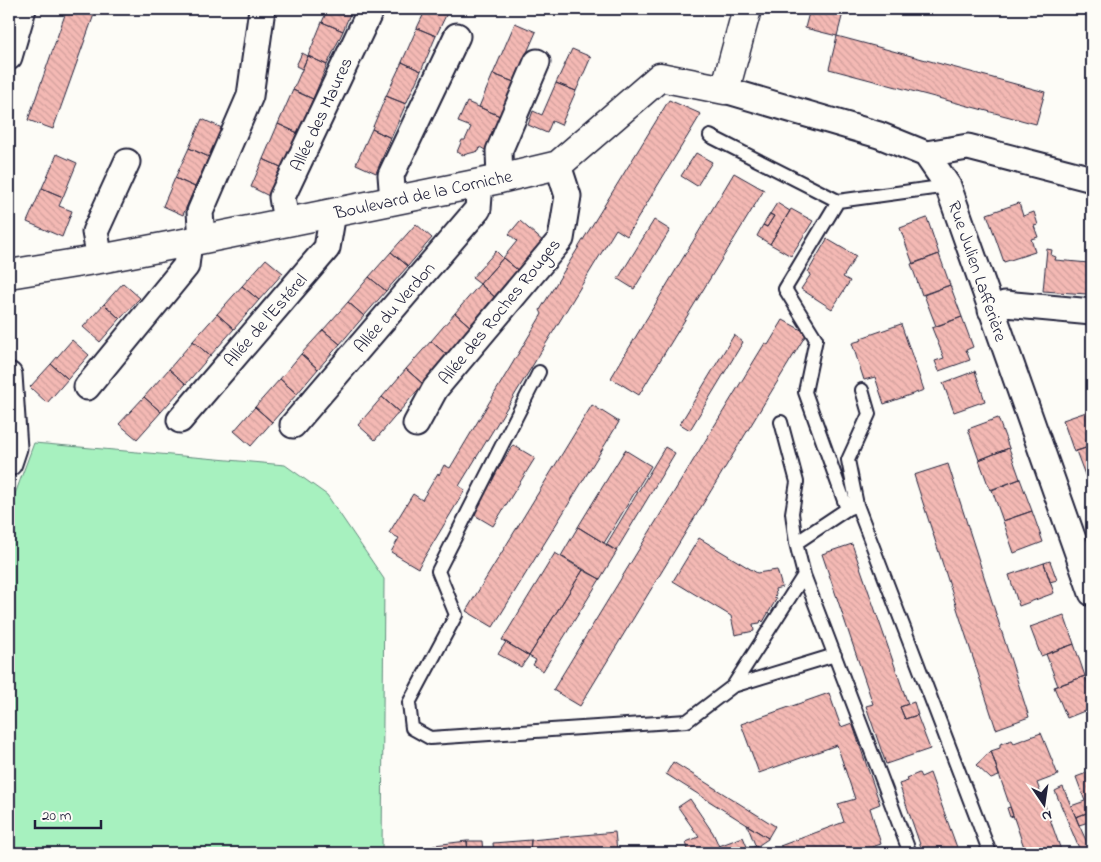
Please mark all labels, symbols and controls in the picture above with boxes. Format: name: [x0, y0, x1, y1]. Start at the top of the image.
street label: Allée des Maures: [285, 53, 361, 176]
street label: Boulevard de la Corniche: [331, 164, 516, 228]
street label: Rue Julien Lafferière: [940, 198, 1013, 346]
street label: Allée des Roches Rouges: [433, 233, 569, 392]
street label: Allée du Verdon: [349, 257, 442, 360]
street label: Allée de l'Estérel: [219, 269, 314, 374]
north arrow: [1018, 780, 1068, 830]
scale bar: [35, 797, 101, 829]
text: N: [1040, 804, 1054, 826]
text: 20 m: [42, 805, 72, 827]

